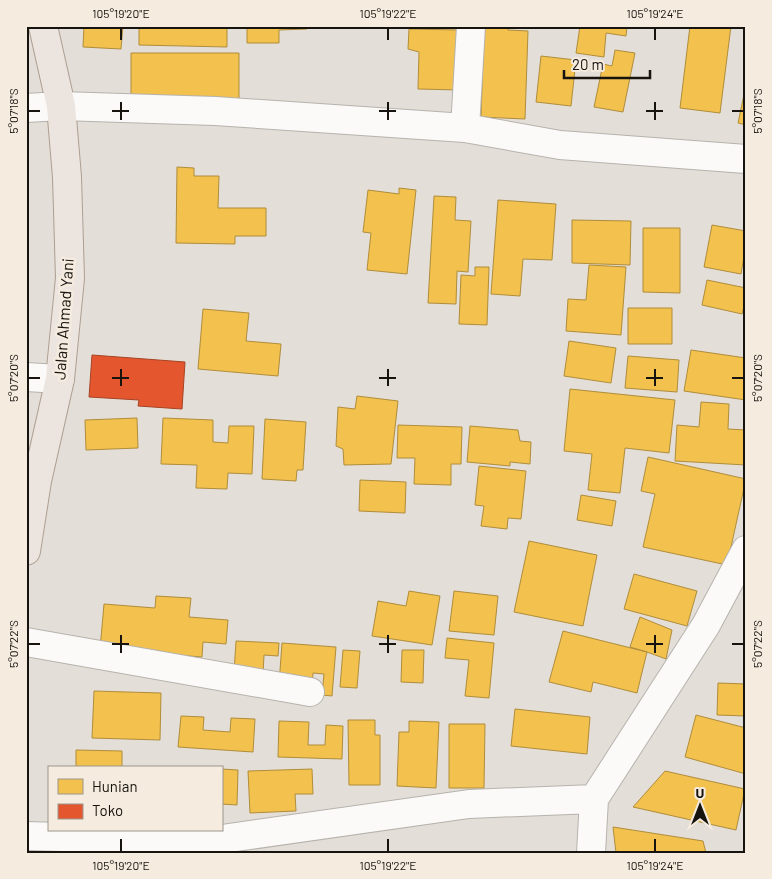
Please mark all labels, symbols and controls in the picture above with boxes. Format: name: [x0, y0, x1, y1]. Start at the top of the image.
text: 105°19'20"E: [92, 6, 150, 20]
text: 105°19'22"E: [359, 6, 417, 20]
text: 105°19'24"E: [626, 6, 684, 20]
scale bar: [564, 48, 651, 80]
text: 20 m: [572, 55, 604, 73]
text: 5°07'18"S: [6, 88, 20, 134]
text: 5°07'18"S: [750, 88, 764, 134]
street label: Jalan Ahmad Yani: [49, 257, 77, 381]
text: 5°07'20"S: [6, 354, 20, 402]
text: 5°07'20"S: [750, 354, 764, 402]
text: 5°07'22"S: [6, 620, 20, 668]
text: 5°07'22"S: [750, 620, 764, 668]
legend: [48, 766, 222, 832]
text: Hunian: [92, 777, 138, 795]
north arrow: [674, 782, 724, 832]
text: U: [696, 784, 705, 801]
text: Toko: [92, 801, 123, 819]
text: 105°19'20"E: [92, 858, 150, 872]
text: 105°19'22"E: [359, 858, 417, 872]
text: 105°19'24"E: [626, 858, 684, 872]

